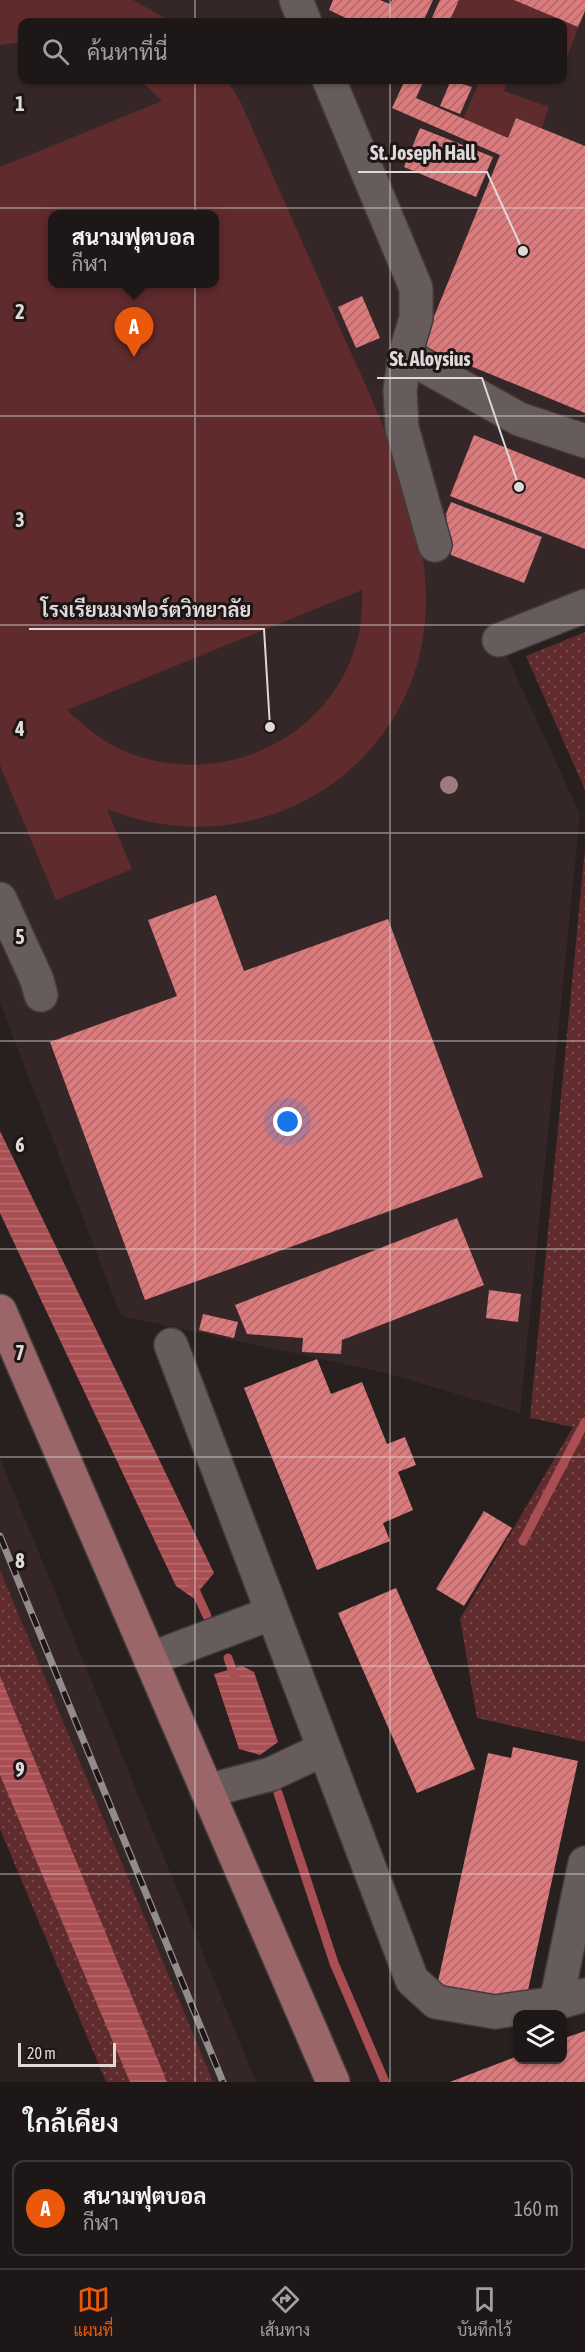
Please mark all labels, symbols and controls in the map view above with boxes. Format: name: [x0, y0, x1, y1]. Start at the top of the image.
search box: [18, 18, 567, 84]
icon: search: [39, 35, 72, 68]
text: ค้นหาที่นี่: [87, 39, 167, 65]
text: 1: [15, 92, 25, 115]
callout: St. Joseph Hall: [358, 134, 487, 172]
text: St. Joseph Hall: [370, 141, 477, 164]
popup: [48, 210, 219, 288]
text: สนามฟุตบอล: [72, 224, 195, 250]
text: กีฬา: [72, 252, 107, 275]
text: 2: [15, 300, 25, 323]
pin: A: [114, 308, 154, 357]
callout: St. Aloysius: [377, 340, 482, 378]
text: St. Aloysius: [389, 347, 471, 370]
text: 3: [15, 508, 25, 531]
callout: โรงเรียนมงฟอร์ตวิทยาลัย: [29, 591, 264, 629]
text: โรงเรียนมงฟอร์ตวิทยาลัย: [40, 596, 251, 621]
text: 4: [14, 717, 25, 740]
text: 5: [15, 925, 25, 948]
your location: [273, 1107, 302, 1136]
text: 6: [15, 1133, 25, 1156]
text: 7: [15, 1341, 25, 1364]
text: 8: [15, 1549, 25, 1572]
text: 9: [15, 1758, 25, 1781]
map controls: [513, 2010, 567, 2064]
button: layers: [513, 2010, 567, 2064]
scale bar: [18, 2040, 116, 2068]
text: 20 m: [27, 2044, 56, 2062]
text: ใกล้เคียง: [24, 2108, 119, 2138]
text: สนามฟุตบอล: [83, 2183, 206, 2209]
text: A: [41, 2197, 50, 2220]
text: 160 m: [514, 2197, 559, 2220]
text: กีฬา: [83, 2211, 119, 2234]
tab: แผนที่: [73, 2283, 113, 2340]
tab: เส้นทาง: [260, 2283, 310, 2340]
tab: บันทึกไว้: [457, 2283, 512, 2340]

